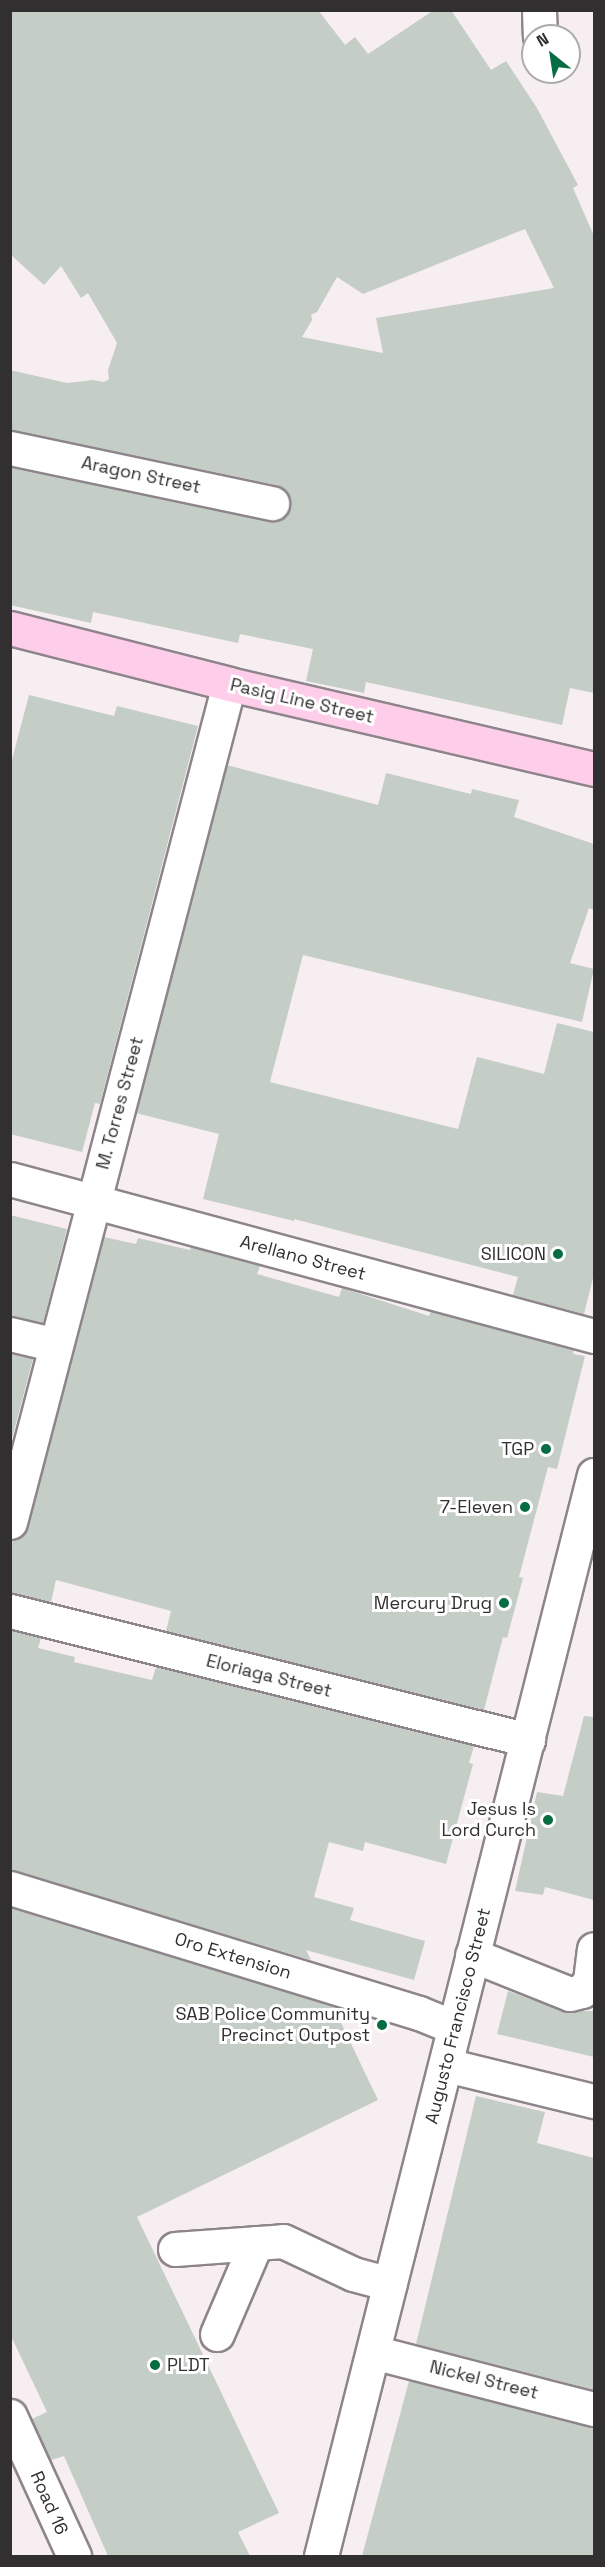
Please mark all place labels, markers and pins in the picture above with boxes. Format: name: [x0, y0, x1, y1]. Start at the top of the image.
place label: SILICON: [481, 1243, 546, 1265]
marker: SILICON: [551, 1247, 565, 1261]
place label: TGP: [501, 1438, 534, 1460]
marker: TGP: [539, 1442, 553, 1456]
place label: 7-Eleven: [440, 1496, 513, 1518]
marker: 7-Eleven: [518, 1500, 532, 1514]
place label: Mercury Drug: [374, 1592, 492, 1614]
marker: Mercury Drug: [497, 1596, 511, 1610]
place label: Jesus Is Lord Curch: [442, 1799, 536, 1842]
marker: Jesus Is Lord Curch: [541, 1813, 555, 1827]
place label: SAB Police Community Precinct Outpost: [175, 2004, 370, 2046]
marker: SAB Police Community Precinct Outpost: [375, 2018, 389, 2032]
place label: PLDT: [167, 2354, 210, 2376]
marker: PLDT: [148, 2358, 162, 2372]

